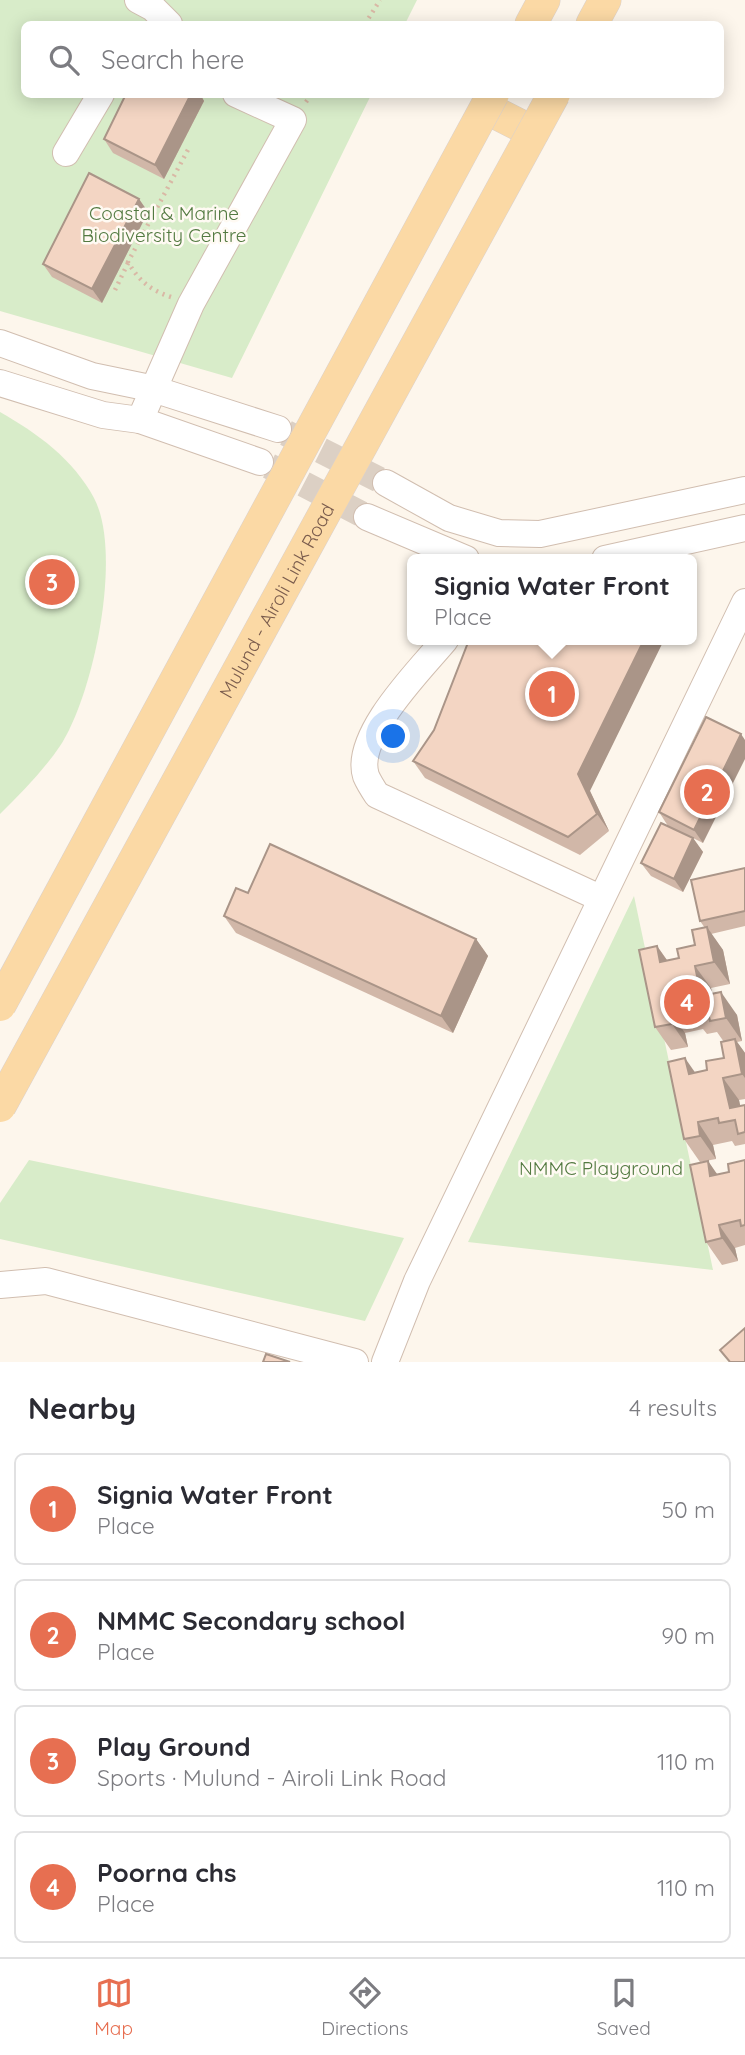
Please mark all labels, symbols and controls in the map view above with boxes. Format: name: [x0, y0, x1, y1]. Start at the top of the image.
search box: [21, 21, 724, 98]
icon: search: [45, 41, 83, 79]
text: Search here: [101, 43, 245, 76]
park label: Coastal & Marine Biodiversity Centre: [81, 201, 247, 247]
street label: Mulund - Airoli Link Road: [214, 499, 339, 702]
popup: [407, 554, 697, 645]
pin: 3: [29, 556, 75, 608]
text: Signia Water Front: [434, 569, 670, 602]
text: Place: [434, 602, 492, 631]
pin: 1: [529, 668, 575, 720]
your location: [376, 719, 410, 753]
pin: 2: [684, 766, 730, 818]
pin: 4: [664, 976, 710, 1028]
park label: NMMC Playground: [519, 1156, 683, 1180]
text: Nearby: [28, 1389, 136, 1427]
text: 4 results: [629, 1393, 717, 1422]
text: Signia Water Front: [97, 1478, 333, 1511]
text: 1: [49, 1495, 57, 1524]
text: 50 m: [662, 1495, 715, 1524]
text: Place: [97, 1511, 155, 1540]
text: NMMC Secondary school: [97, 1604, 406, 1637]
text: 2: [46, 1621, 60, 1650]
text: 90 m: [661, 1621, 715, 1650]
text: Place: [97, 1637, 155, 1666]
text: Play Ground: [97, 1730, 251, 1763]
text: 3: [47, 1747, 59, 1776]
text: 110 m: [657, 1747, 715, 1776]
text: Sports · Mulund - Airoli Link Road: [97, 1763, 446, 1792]
text: Poorna chs: [97, 1856, 237, 1889]
text: 4: [46, 1873, 60, 1902]
text: 110 m: [657, 1873, 715, 1902]
text: Place: [97, 1889, 155, 1918]
tab: Map: [94, 1974, 133, 2040]
tab: Directions: [321, 1974, 408, 2040]
tab: Saved: [597, 1974, 651, 2040]

